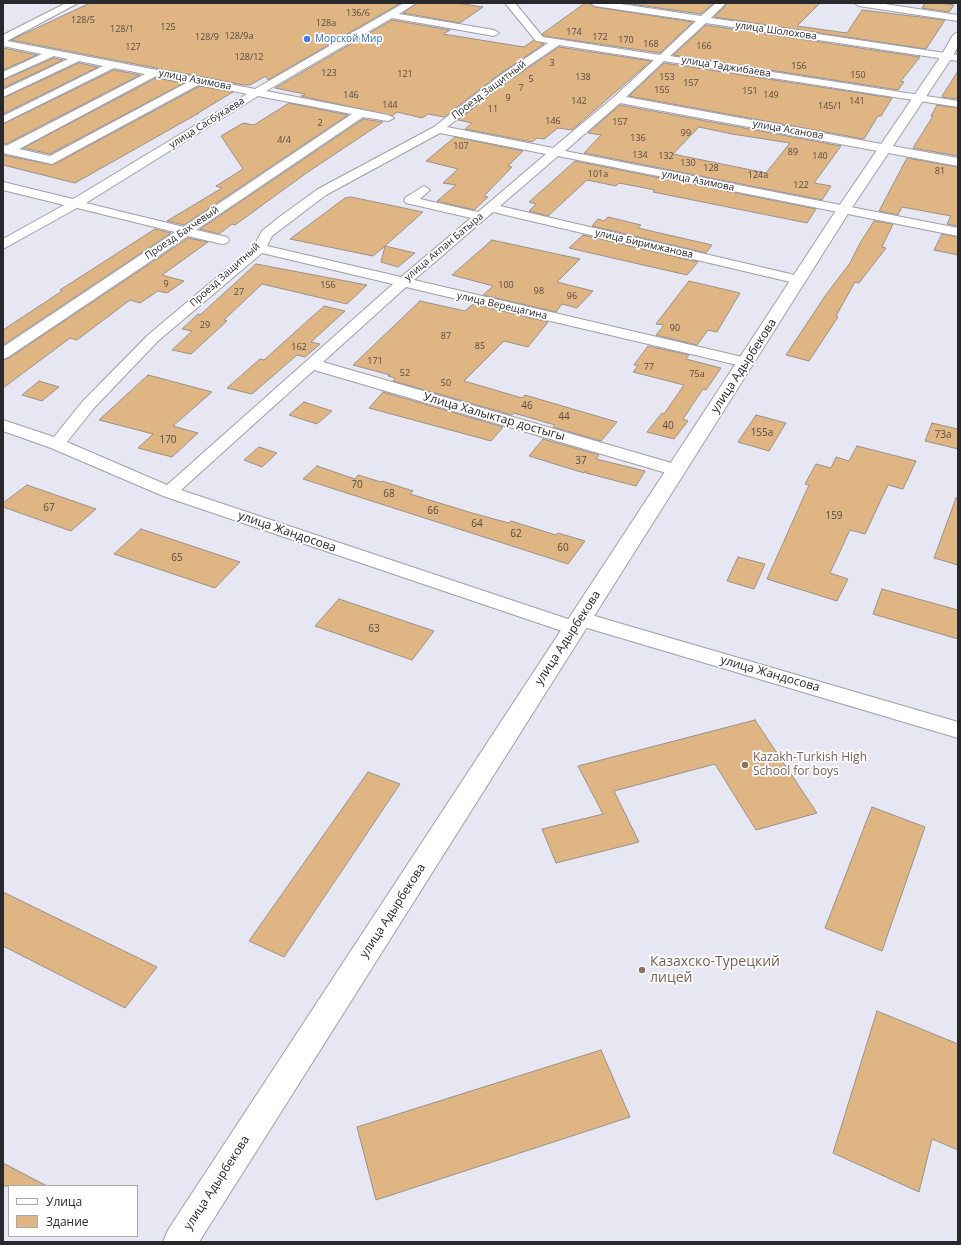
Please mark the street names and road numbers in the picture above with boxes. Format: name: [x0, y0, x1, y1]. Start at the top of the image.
street label: улица Шолохова: [735, 19, 817, 43]
street label: улица Таджибаева: [680, 54, 772, 80]
street label: Проезд Защитный: [449, 58, 529, 122]
street label: улица Азимова: [158, 67, 232, 93]
street label: улица Сасбукаева: [167, 95, 247, 151]
street label: улица Асанова: [752, 118, 824, 142]
street label: улица Азимова: [661, 168, 735, 194]
street label: Проезд Бахчевый: [143, 204, 221, 262]
street label: улица Акпан Батыра: [402, 210, 486, 284]
street label: улица Биримжанова: [594, 227, 694, 261]
street label: Проезд Защитный: [188, 240, 262, 310]
street label: улица Верещагина: [456, 290, 548, 322]
street label: улица Адырбекова: [708, 316, 780, 416]
street label: Улица Халыктар достыгы: [421, 390, 567, 444]
street label: улица Жандосова: [236, 508, 338, 556]
street label: улица Адырбекова: [532, 588, 604, 688]
street label: улица Жандосова: [719, 653, 821, 695]
street label: улица Адырбекова: [357, 861, 429, 961]
street label: улица Адырбекова: [181, 1133, 253, 1233]

